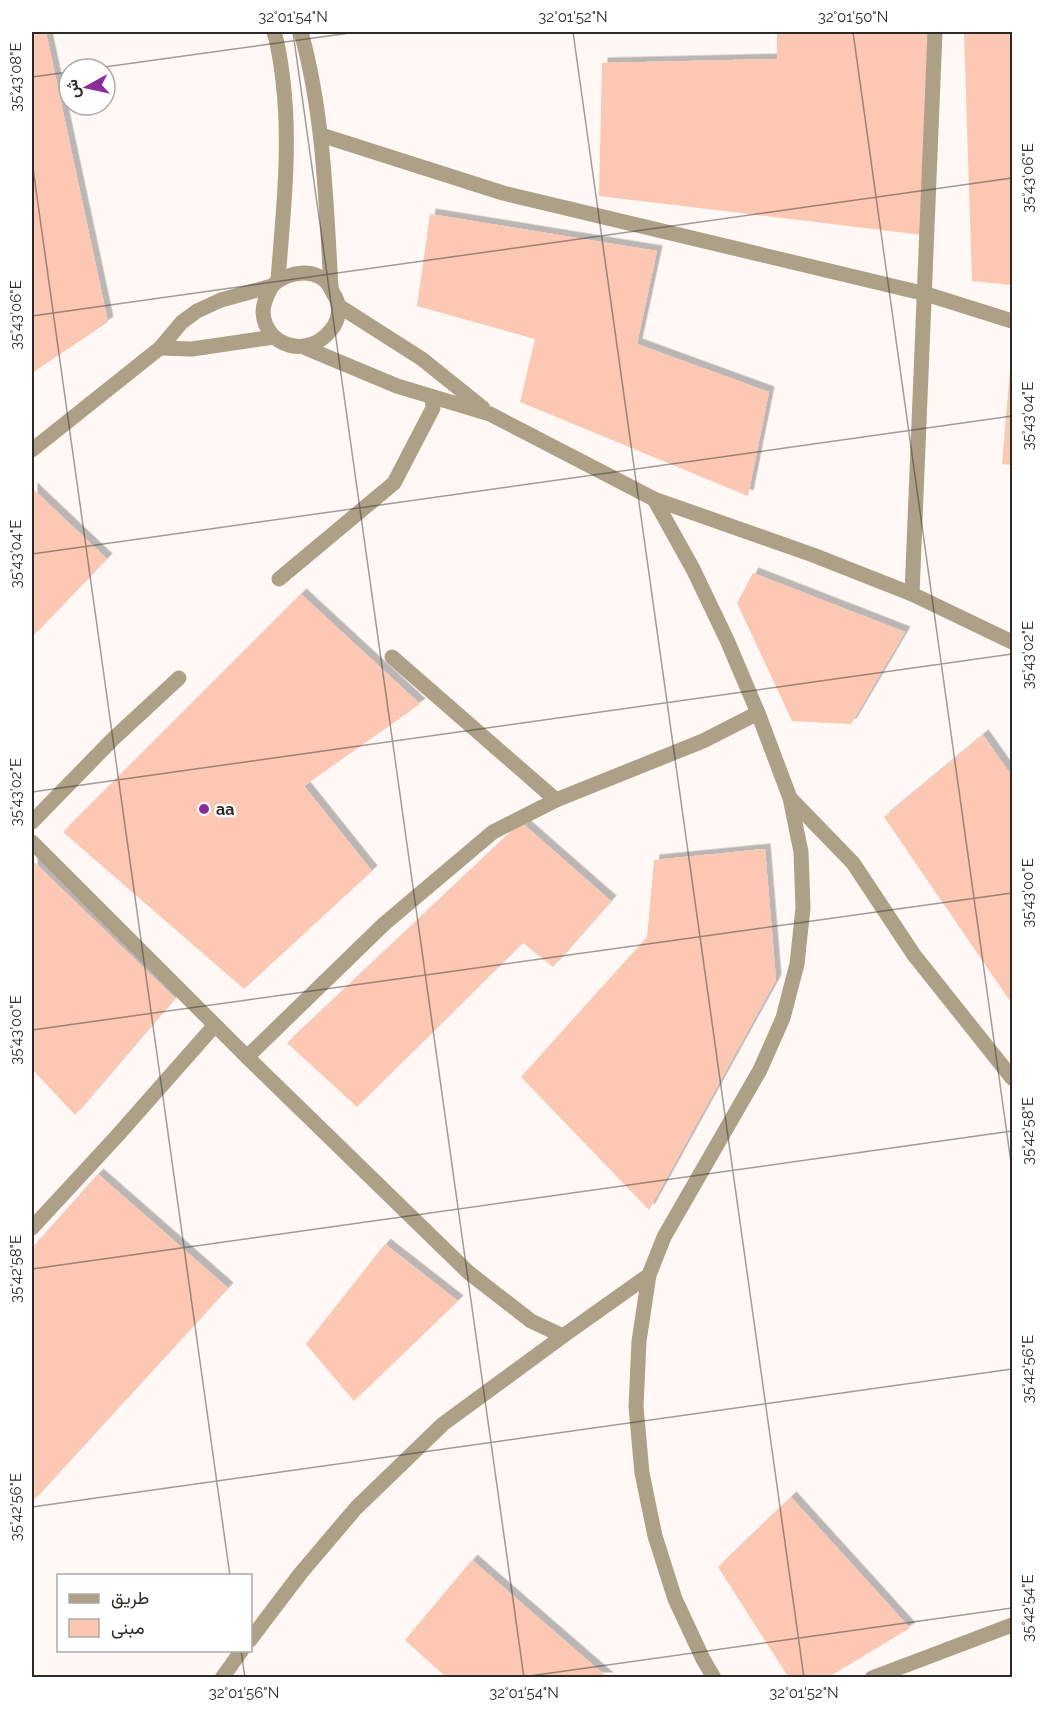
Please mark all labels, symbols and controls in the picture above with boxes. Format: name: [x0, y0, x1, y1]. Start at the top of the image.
text: 32°01'54"N: [258, 8, 328, 26]
text: 32°01'52"N: [538, 8, 608, 26]
text: 32°01'50"N: [818, 8, 888, 26]
text: 35°43'08"E: [7, 42, 25, 112]
north arrow: [57, 57, 117, 117]
text: ش: [62, 78, 83, 100]
text: 35°43'06"E: [1019, 143, 1037, 213]
text: 35°43'06"E: [7, 280, 25, 350]
text: 35°43'04"E: [1019, 382, 1037, 450]
text: 35°43'04"E: [7, 520, 25, 588]
text: 35°43'02"E: [1019, 621, 1037, 689]
text: 35°43'02"E: [7, 758, 25, 826]
place label: aa: [216, 800, 234, 819]
marker: aa: [197, 802, 211, 816]
text: 35°43'00"E: [1019, 858, 1037, 928]
text: 35°43'00"E: [7, 995, 25, 1065]
text: 35°42'58"E: [1019, 1097, 1037, 1165]
text: 35°42'58"E: [7, 1235, 25, 1303]
text: 35°42'56"E: [1019, 1335, 1037, 1403]
text: 35°42'56"E: [7, 1473, 25, 1541]
legend: [57, 1574, 252, 1652]
text: 35°42'54"E: [1019, 1574, 1037, 1642]
text: طريق: [111, 1587, 149, 1609]
text: مبنى: [111, 1617, 145, 1639]
text: 32°01'56"N: [209, 1684, 279, 1702]
text: 32°01'54"N: [489, 1684, 559, 1702]
text: 32°01'52"N: [769, 1684, 839, 1702]

